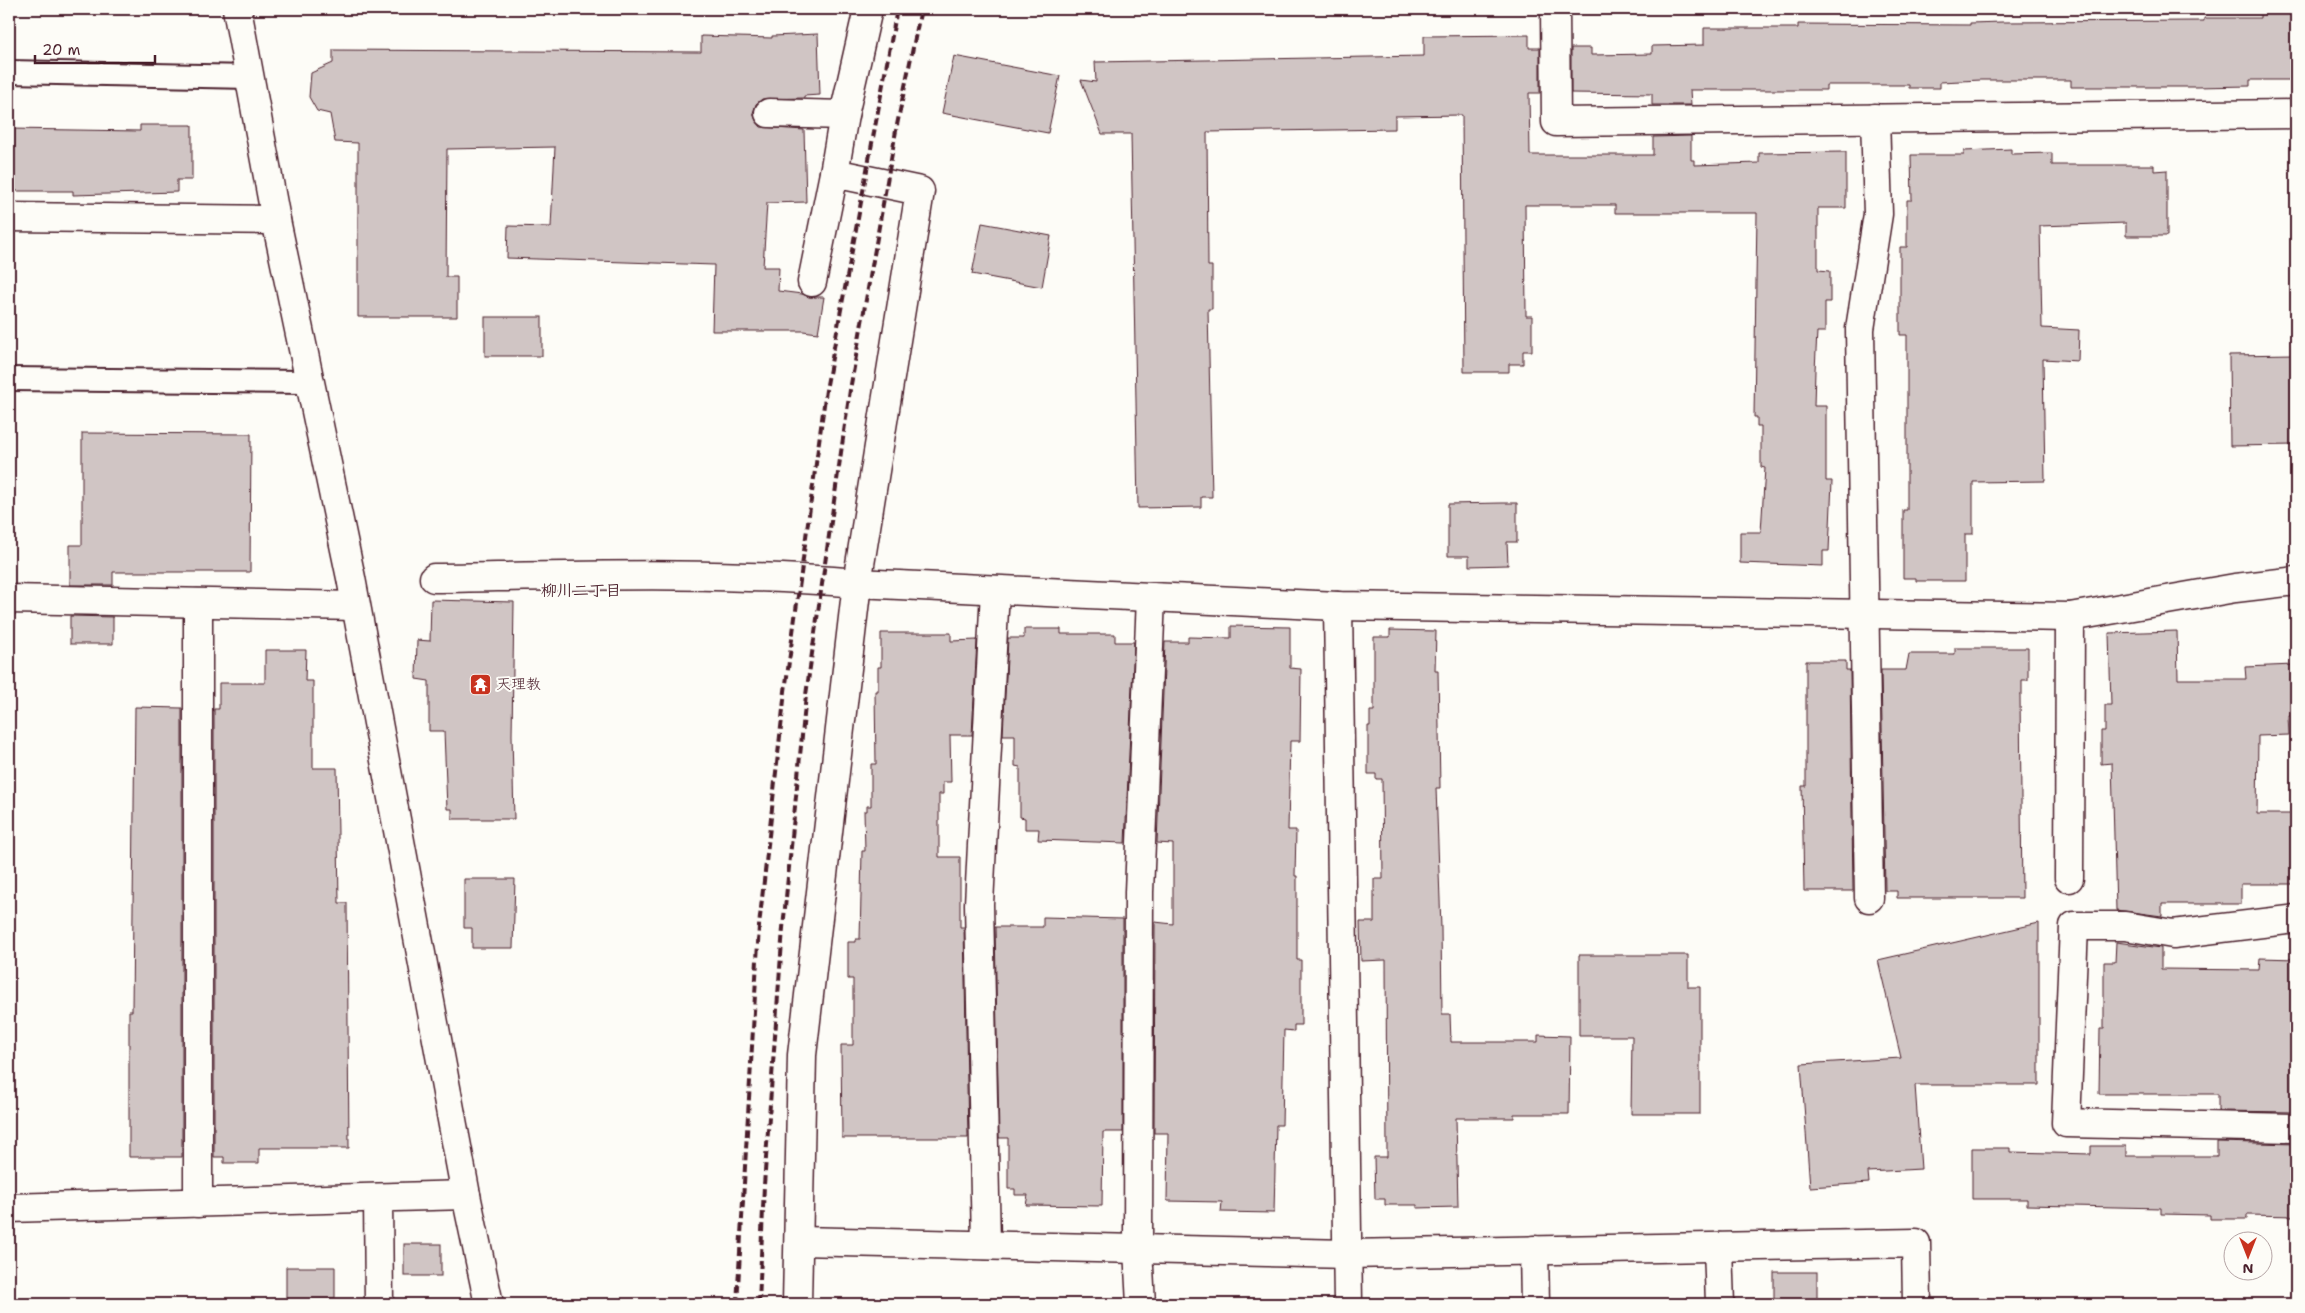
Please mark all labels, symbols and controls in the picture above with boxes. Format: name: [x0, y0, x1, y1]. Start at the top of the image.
scale bar: [35, 32, 155, 64]
text: 20 m: [42, 40, 81, 60]
district label: 柳川二丁目: [541, 580, 621, 601]
temple icon: 天理教: [468, 672, 492, 696]
place label: 天理教: [496, 674, 541, 694]
north arrow: [2222, 1230, 2272, 1280]
text: N: [2242, 1260, 2254, 1278]

